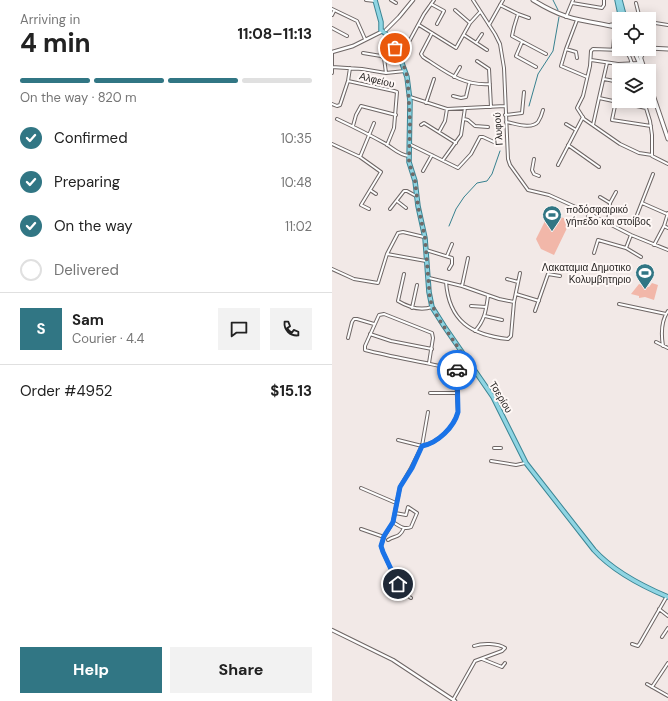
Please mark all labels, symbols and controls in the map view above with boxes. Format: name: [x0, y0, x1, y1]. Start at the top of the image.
text: Arriving in: [20, 11, 80, 28]
map controls: [612, 12, 656, 108]
button: locate: [612, 12, 656, 56]
text: 11:08–11:13: [238, 24, 312, 44]
text: 4 min: [20, 26, 91, 60]
pin: [378, 31, 412, 65]
icon: bag: [384, 37, 406, 59]
button: layers: [612, 64, 656, 108]
street label: Αλφείου: [358, 69, 396, 91]
text: On the way · 820 m: [20, 89, 137, 106]
street label: Γλυφού: [490, 112, 506, 146]
icon: check: [20, 127, 42, 149]
text: Confirmed: [54, 128, 128, 148]
text: 10:35: [281, 130, 312, 147]
icon: check: [20, 171, 42, 193]
text: Preparing: [54, 172, 120, 192]
text: 10:48: [281, 174, 312, 191]
place label: ποδόσφαιρικό γήπεδο και στοίβος: [566, 203, 651, 228]
sports icon: ποδόσφαιρικό γήπεδο και στοίβος: [541, 204, 563, 232]
icon: check: [20, 215, 42, 237]
text: On the way: [54, 216, 133, 236]
text: 11:02: [285, 218, 312, 235]
text: Delivered: [54, 260, 119, 280]
place label: Λακαταμια Δημοτικο Κολυμβητηριο: [542, 261, 631, 286]
sports icon: Λακαταμια Δημοτικο Κολυμβητηριο: [634, 262, 656, 290]
button: chat: [218, 308, 260, 350]
button: phone: [270, 308, 312, 350]
text: Sam: [72, 310, 104, 330]
text: S: [36, 319, 46, 339]
text: Courier · 4.4: [72, 330, 144, 347]
courier: [437, 350, 477, 390]
icon: car: [446, 359, 468, 381]
street label: Τσερίου: [487, 379, 515, 415]
text: Order #4952: [20, 381, 112, 401]
text: $15.13: [270, 381, 312, 401]
pin: [381, 567, 415, 601]
icon: home: [387, 573, 409, 595]
button: Help: [20, 647, 162, 693]
button: Share: [170, 647, 312, 693]

